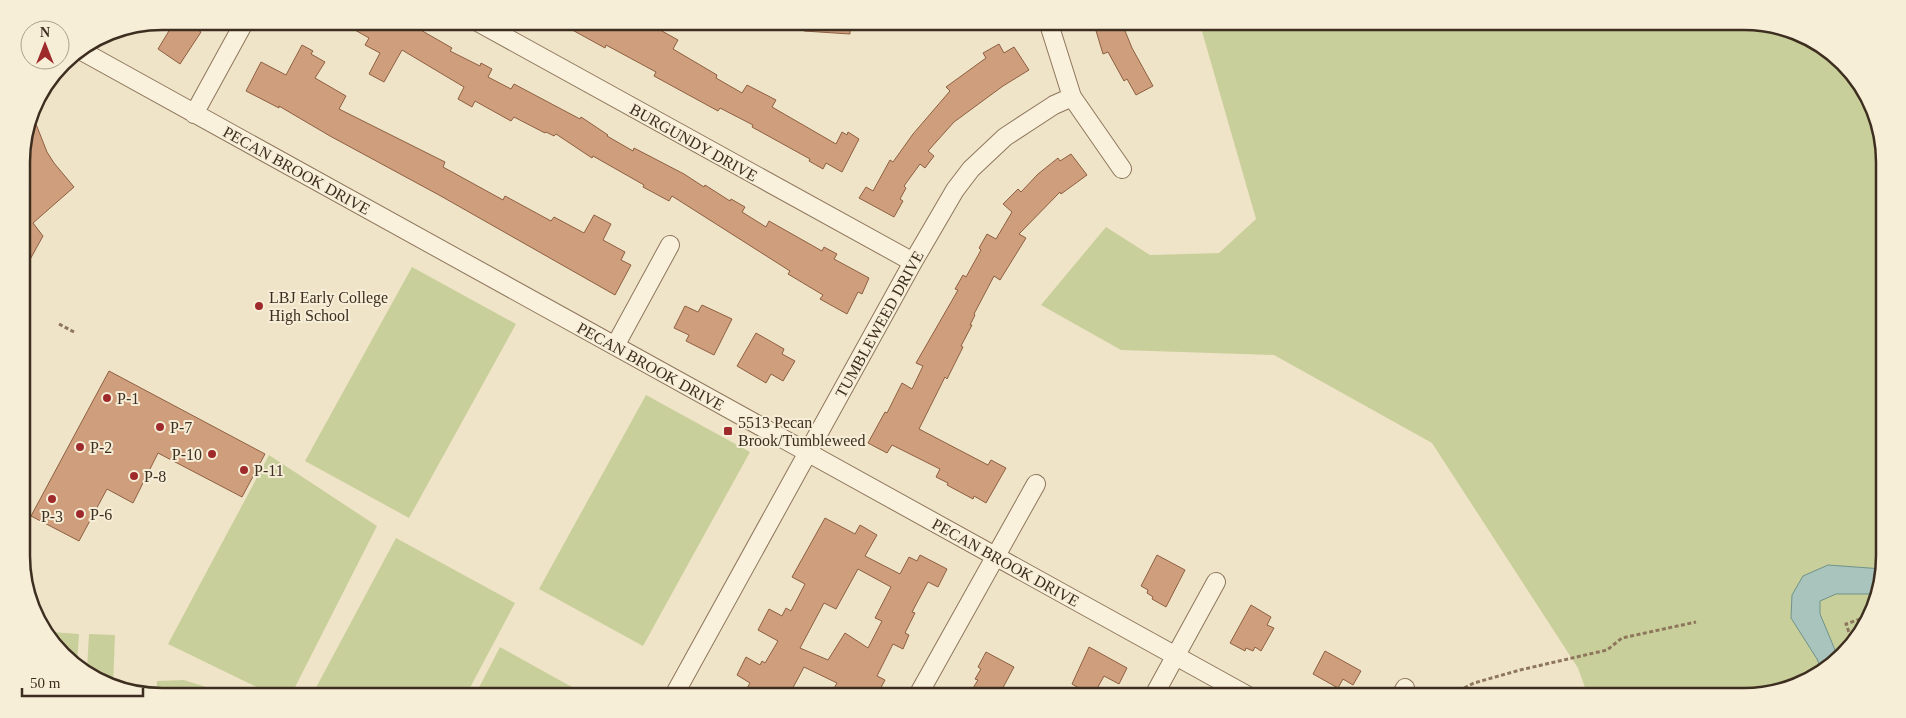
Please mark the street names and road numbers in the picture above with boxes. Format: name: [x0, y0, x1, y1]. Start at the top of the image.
street label: BURGUNDY DRIVE: [627, 100, 760, 185]
street label: PECAN BROOK DRIVE: [220, 123, 373, 218]
street label: TUMBLEWEED DRIVE: [832, 248, 927, 400]
street label: PECAN BROOK DRIVE: [574, 319, 727, 414]
street label: PECAN BROOK DRIVE: [929, 515, 1082, 610]

